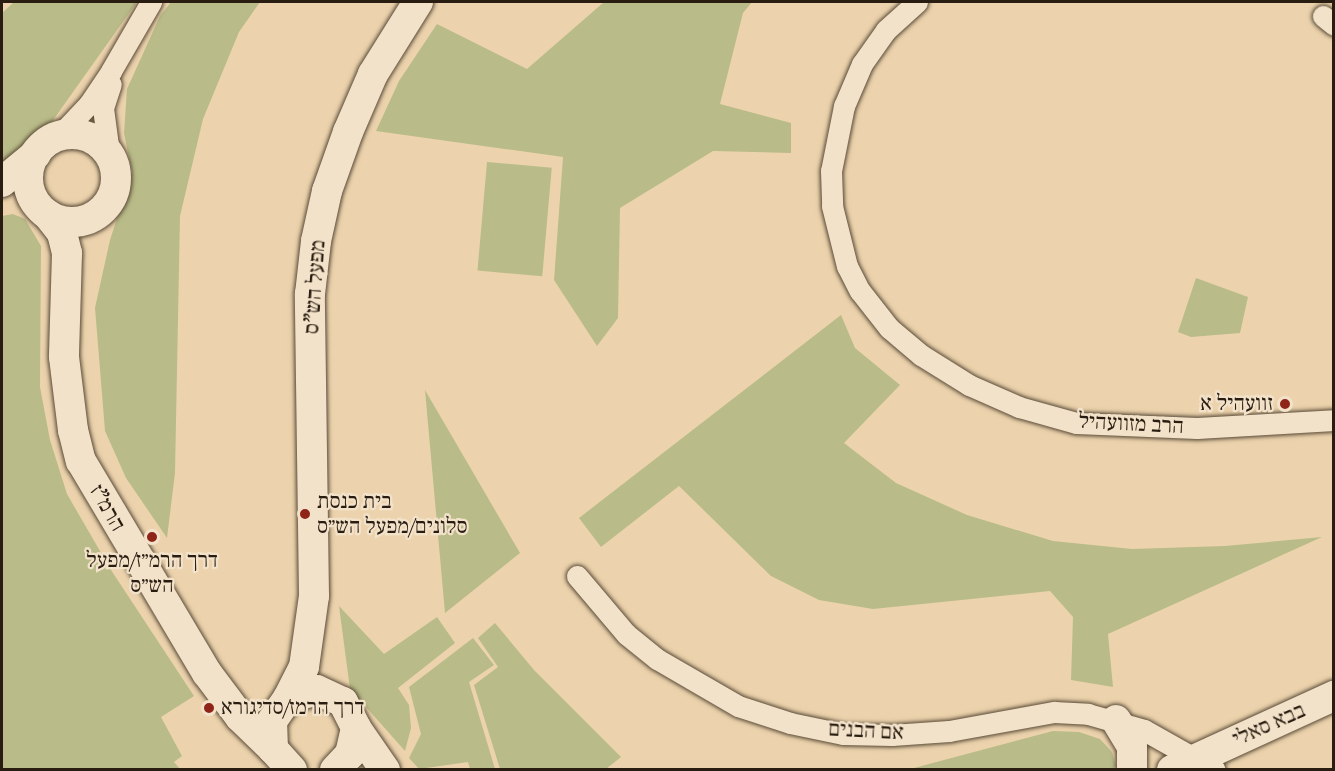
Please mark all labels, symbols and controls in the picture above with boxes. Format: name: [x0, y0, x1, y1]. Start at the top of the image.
street label: מפעל הש"ס: [299, 239, 331, 335]
place label: זוועהיל א: [1200, 391, 1273, 417]
marker: זוועהיל א: [1278, 397, 1292, 411]
street label: הרב מזוועהיל: [1078, 408, 1184, 440]
street label: הרמ"ז: [83, 480, 131, 536]
place label: בית כנסת סלונים/מפעל הש״ס: [317, 488, 468, 540]
marker: בית כנסת סלונים/מפעל הש״ס: [298, 507, 312, 521]
marker: דרך הרמ״ז/מפעל הש״ס: [145, 530, 159, 544]
place label: דרך הרמ״ז/מפעל הש״ס: [86, 547, 218, 598]
place label: דרך הרמז/סדיגורא: [221, 695, 364, 721]
street label: בבא סאלי: [1229, 697, 1309, 753]
marker: דרך הרמז/סדיגורא: [202, 701, 216, 715]
street label: אם הבנים: [828, 716, 904, 746]

